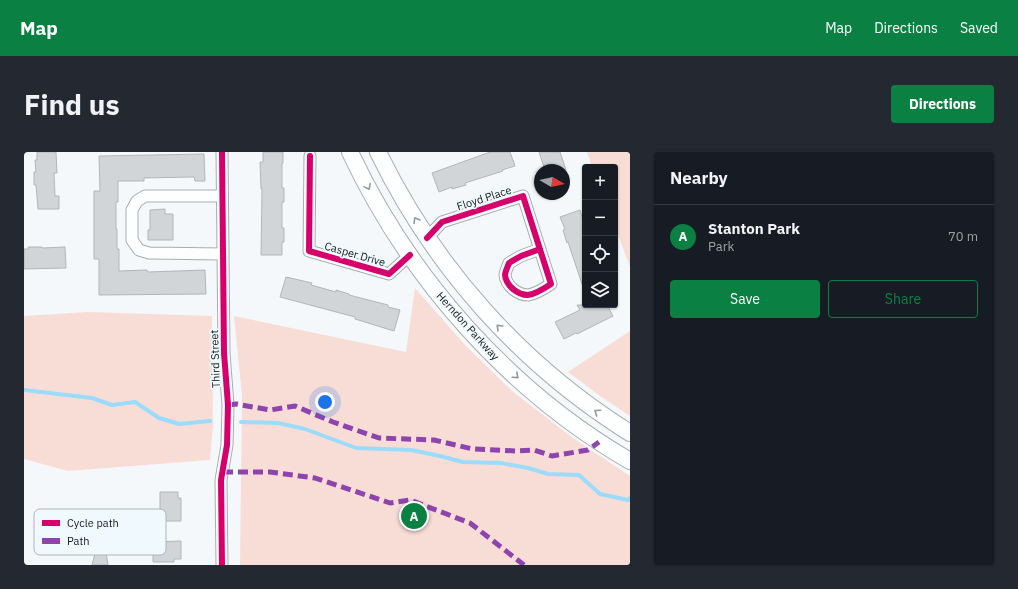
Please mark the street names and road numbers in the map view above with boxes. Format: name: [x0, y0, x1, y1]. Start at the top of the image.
street label: Floyd Place: [455, 183, 513, 213]
street label: Casper Drive: [323, 239, 387, 269]
street label: Herndon Parkway: [434, 289, 503, 364]
street label: Third Street: [207, 329, 223, 388]

